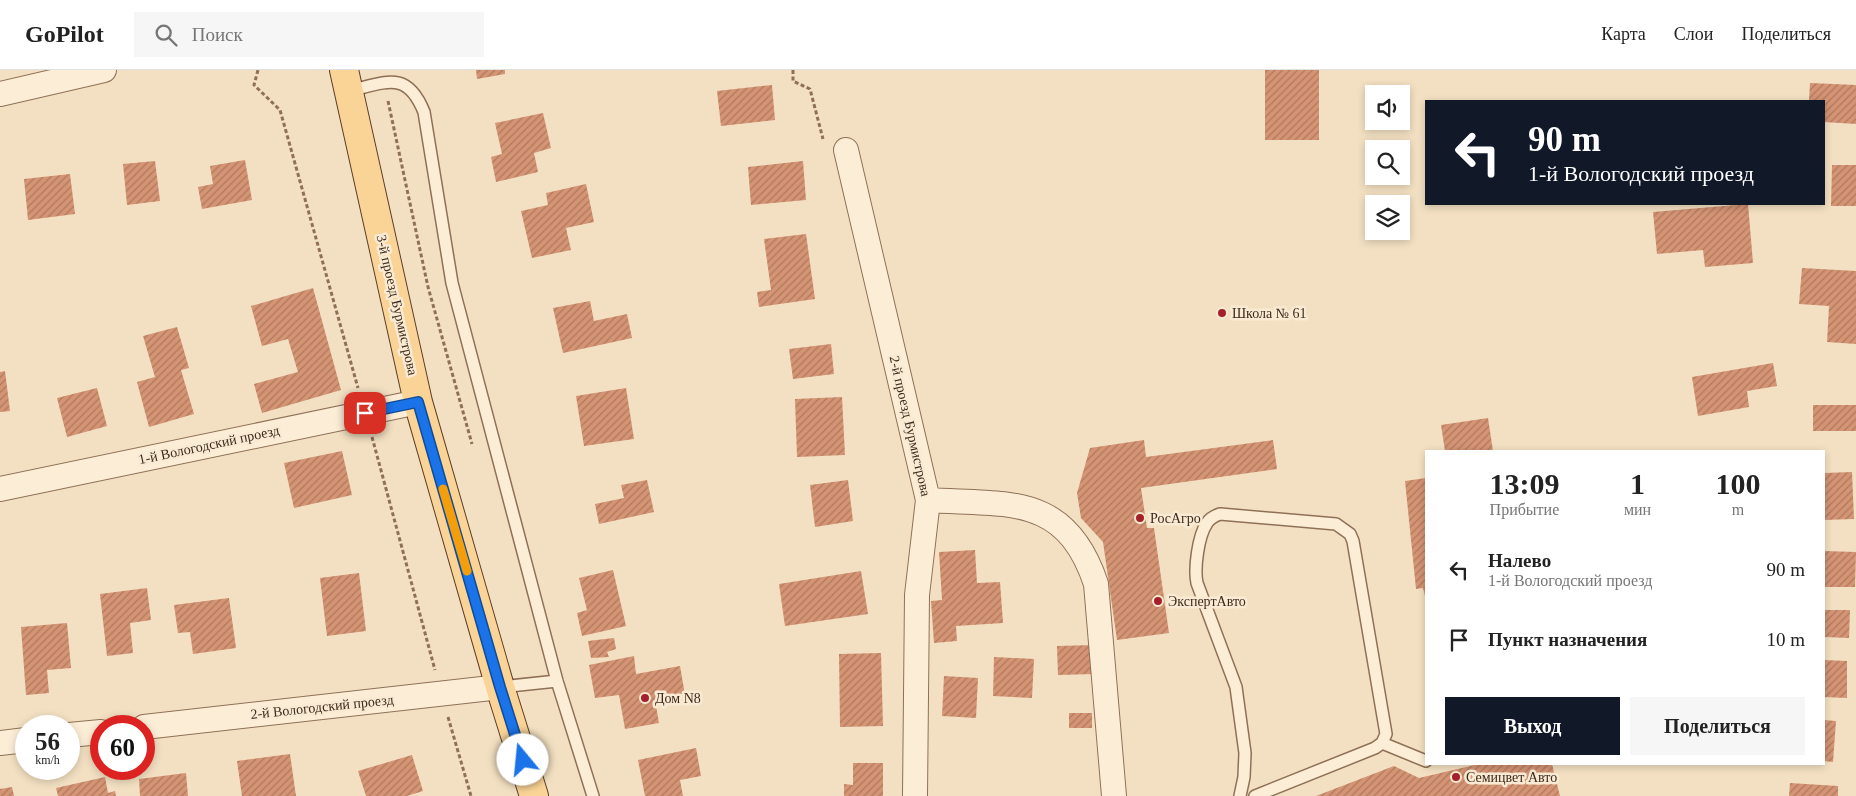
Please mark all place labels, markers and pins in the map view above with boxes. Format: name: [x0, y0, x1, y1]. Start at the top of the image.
place label: Школа № 61: [1232, 306, 1307, 321]
marker: Школа № 61: [1216, 307, 1228, 319]
pin: [344, 392, 386, 434]
place label: РосАгро: [1150, 511, 1201, 526]
marker: РосАгро: [1134, 512, 1146, 524]
place label: ЭкспертАвто: [1168, 594, 1246, 609]
marker: ЭкспертАвто: [1152, 595, 1164, 607]
place label: Дом N8: [655, 691, 701, 706]
marker: Дом N8: [639, 692, 651, 704]
place label: Семицвет Авто: [1466, 770, 1557, 785]
marker: Семицвет Авто: [1450, 771, 1462, 783]

